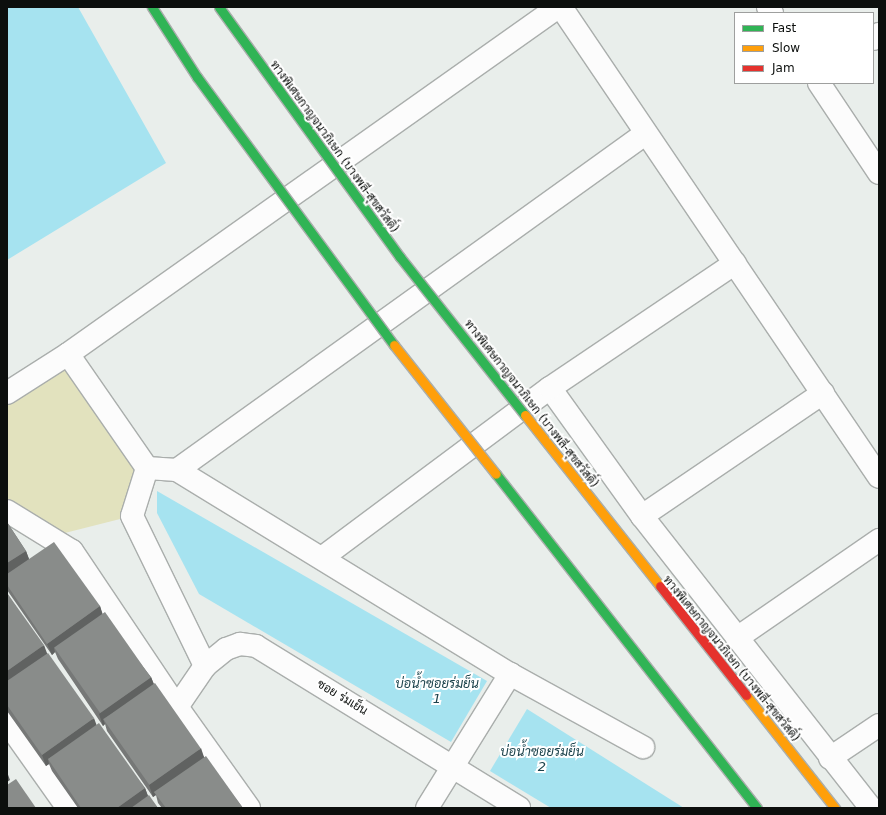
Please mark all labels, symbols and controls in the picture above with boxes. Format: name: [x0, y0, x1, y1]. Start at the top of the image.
legend: [734, 12, 874, 84]
text: Fast: [772, 21, 796, 35]
text: Slow: [772, 41, 800, 55]
street label: ทางพิเศษกาญจนาภิเษก (บางพลี-สุขสวัสดิ์): [267, 58, 401, 236]
text: Jam: [772, 61, 795, 75]
street label: ทางพิเศษกาญจนาภิเษก (บางพลี-สุขสวัสดิ์): [461, 317, 601, 491]
street label: ทางพิเศษกาญจนาภิเษก (บางพลี-สุขสวัสดิ์): [660, 573, 802, 745]
street label: ซอย ร่มเย็น: [314, 677, 370, 719]
water label: บ่อน้ำซอยร่มย็น 1: [395, 677, 479, 708]
water label: บ่อน้ำซอยร่มย็น 2: [500, 745, 584, 776]

